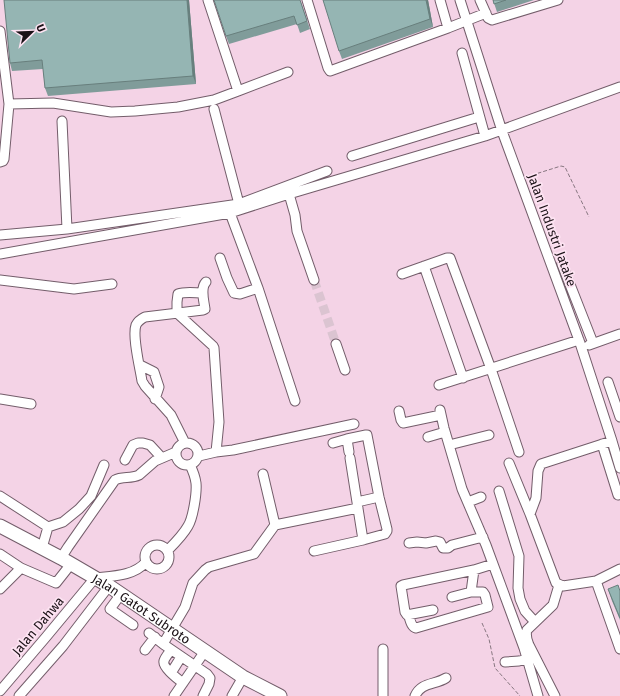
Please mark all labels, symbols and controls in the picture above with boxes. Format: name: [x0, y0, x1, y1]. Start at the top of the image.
north arrow: [12, 12, 52, 52]
text: U: [33, 22, 48, 34]
street label: Jalan Industri Jatake: [525, 172, 579, 288]
street label: Jalan Gatot Subroto: [90, 570, 194, 647]
street label: Jalan Dahwa: [9, 594, 67, 658]

